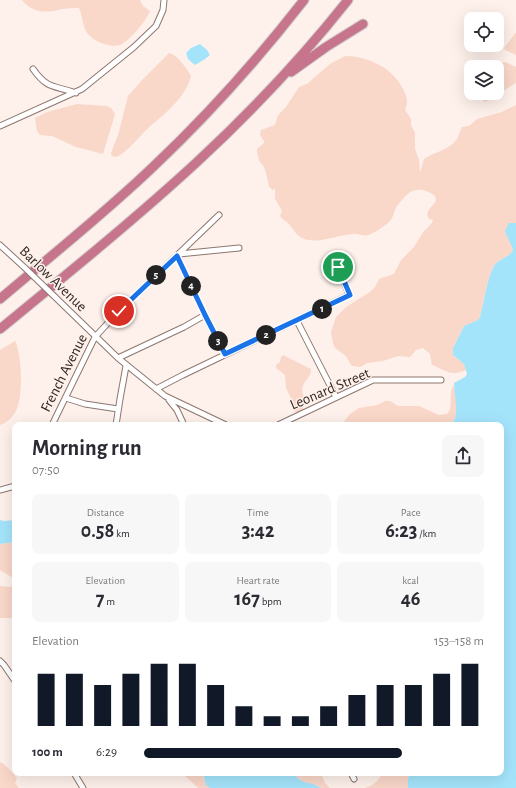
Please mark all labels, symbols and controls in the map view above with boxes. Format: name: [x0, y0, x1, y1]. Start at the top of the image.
map controls: [464, 12, 504, 100]
button: locate: [464, 12, 504, 52]
button: layers: [464, 60, 504, 100]
street label: Barlow Avenue: [17, 243, 90, 315]
pin: [321, 250, 355, 284]
icon: arrive: [327, 256, 349, 278]
pin: 5: [146, 265, 166, 285]
text: 5: [154, 269, 158, 280]
pin: 4: [181, 276, 201, 296]
text: 4: [188, 280, 194, 291]
pin: [102, 294, 136, 328]
pin: 1: [312, 299, 332, 319]
icon: check: [108, 300, 130, 322]
text: 1: [320, 303, 324, 314]
pin: 2: [256, 325, 276, 345]
text: 2: [263, 329, 269, 340]
pin: 3: [208, 331, 228, 351]
street label: French Avenue: [38, 332, 90, 414]
text: 3: [216, 335, 220, 346]
street label: Leonard Street: [288, 365, 372, 413]
button: share: [442, 435, 484, 477]
text: Morning run: [32, 437, 142, 459]
text: 07:50: [32, 464, 60, 477]
text: Distance: [87, 507, 124, 518]
text: Time: [247, 507, 269, 518]
text: Pace: [401, 507, 421, 518]
text: 0.58: [81, 521, 114, 541]
text: 3:42: [242, 521, 274, 541]
text: 6:23: [385, 521, 417, 541]
text: km: [114, 528, 130, 539]
text: /km: [417, 528, 436, 539]
text: Elevation: [85, 575, 125, 586]
text: Heart rate: [236, 575, 280, 586]
text: kcal: [402, 575, 419, 586]
text: 7: [96, 589, 104, 609]
text: 167: [234, 589, 260, 609]
text: 46: [401, 589, 421, 609]
text: m: [104, 596, 115, 607]
text: bpm: [260, 596, 282, 607]
text: Elevation: [32, 635, 79, 648]
text: 153–158 m: [434, 635, 484, 648]
text: 100 m: [32, 746, 63, 759]
text: 6:29: [96, 746, 117, 759]

